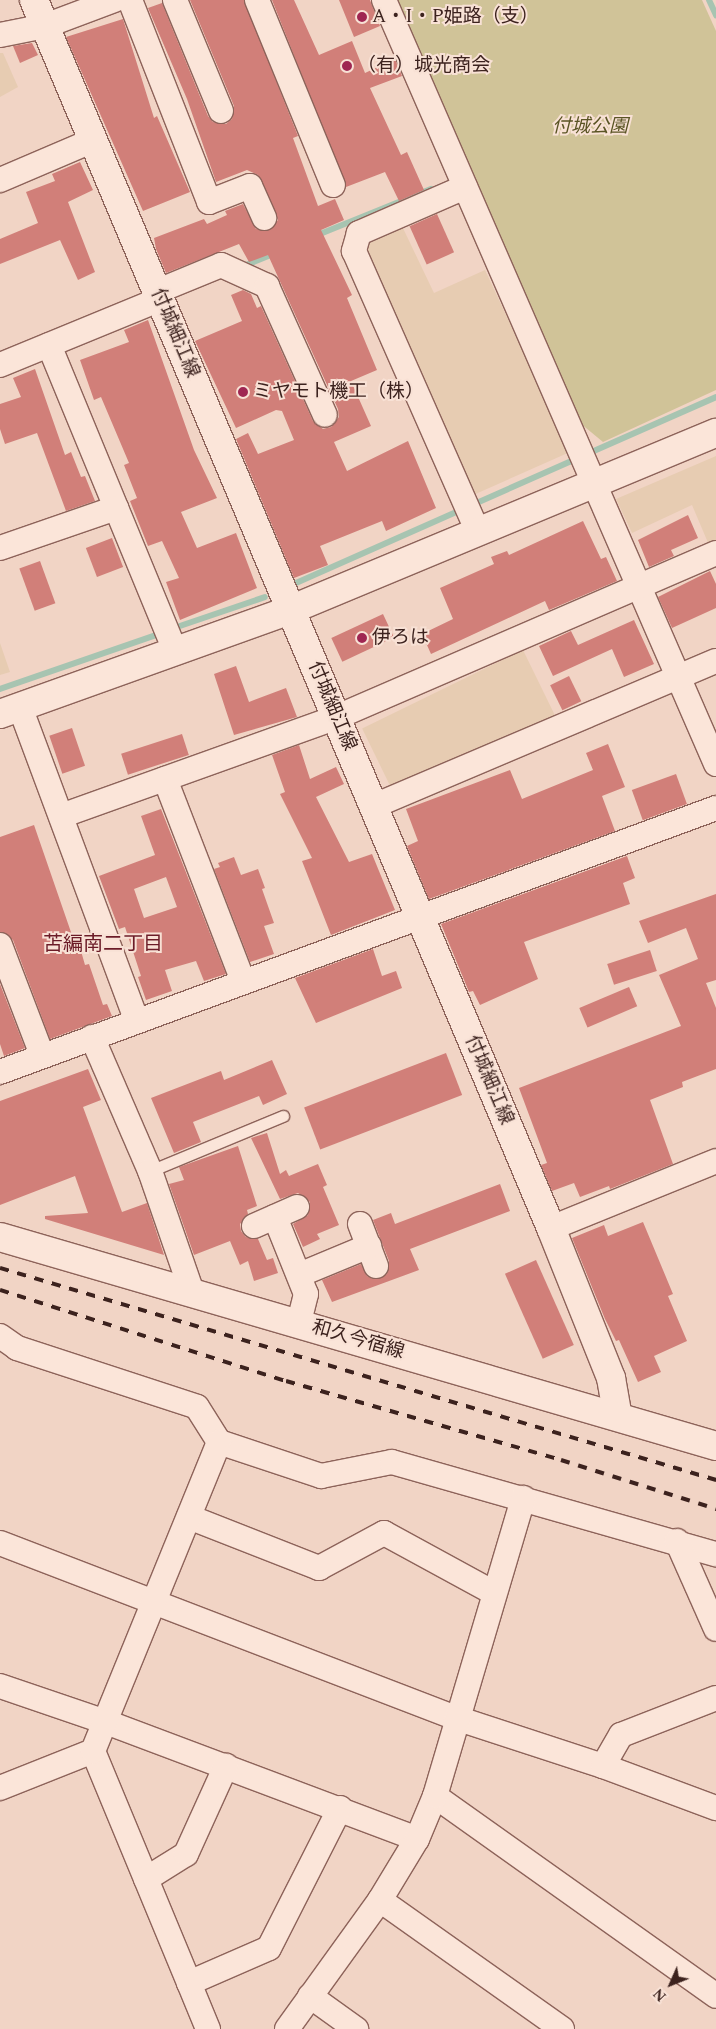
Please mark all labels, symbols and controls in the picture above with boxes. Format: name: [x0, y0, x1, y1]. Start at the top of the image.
place label: A・I・P姫路（支）: [372, 6, 539, 28]
marker: A・I・P姫路（支）: [356, 11, 368, 23]
place label: （有）城光商会: [357, 55, 490, 77]
marker: （有）城光商会: [341, 60, 353, 72]
park label: 付城公園: [552, 116, 628, 138]
street label: 付城細江線: [146, 285, 204, 381]
place label: ミヤモト機工（株）: [253, 381, 424, 403]
marker: ミヤモト機工（株）: [237, 386, 249, 398]
place label: 伊ろは: [372, 627, 429, 649]
marker: 伊ろは: [356, 632, 368, 644]
street label: 付城細江線: [303, 658, 361, 754]
district label: 苫編南二丁目: [43, 932, 163, 956]
street label: 付城細江線: [460, 1032, 518, 1128]
street label: 和久今宿線: [309, 1316, 407, 1364]
north arrow: [646, 1959, 696, 2009]
text: N: [648, 1983, 671, 2006]

